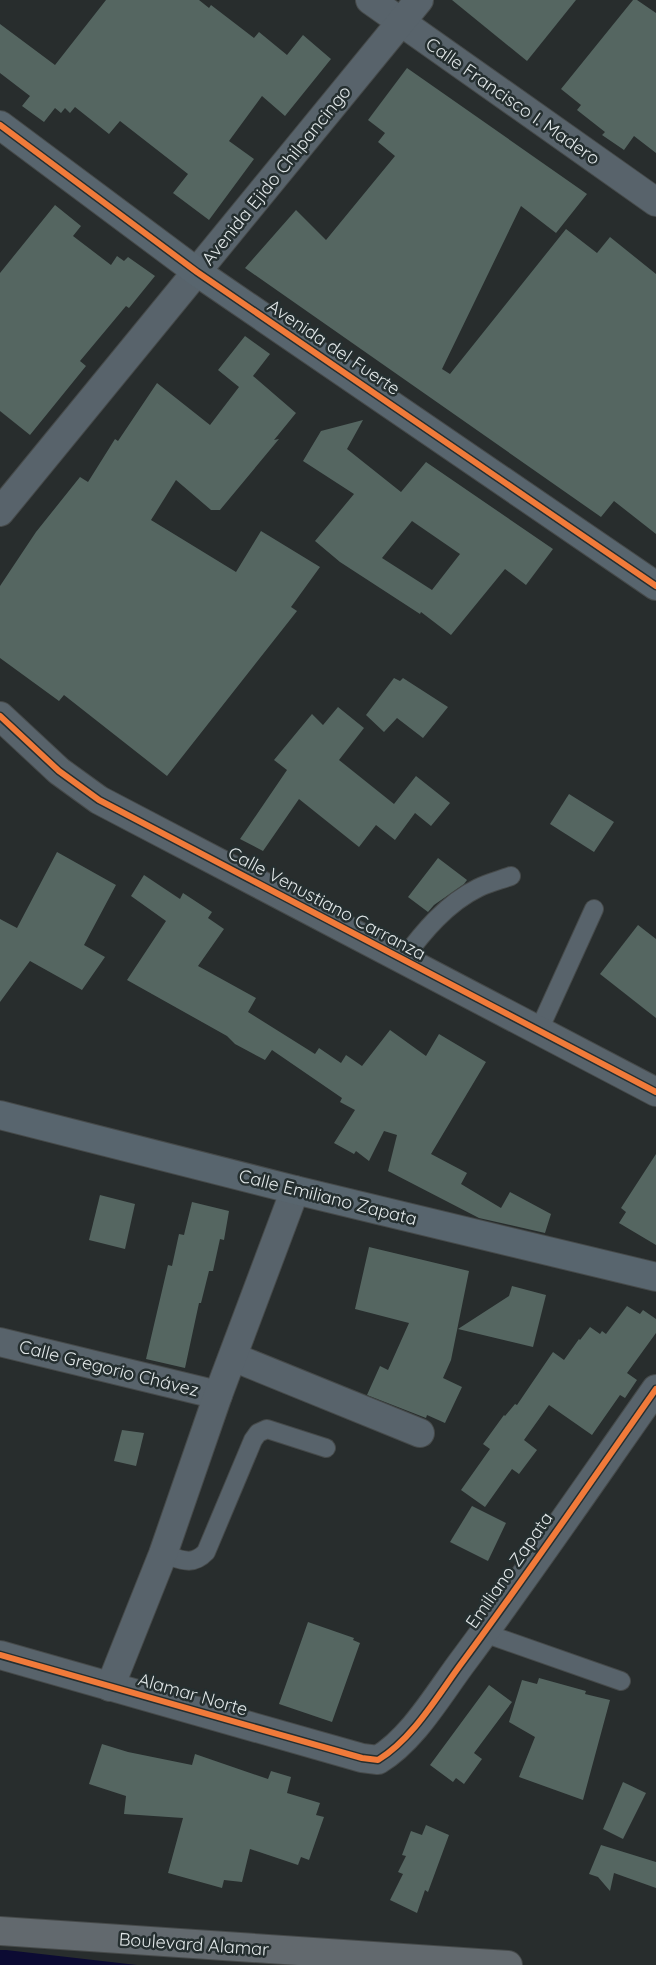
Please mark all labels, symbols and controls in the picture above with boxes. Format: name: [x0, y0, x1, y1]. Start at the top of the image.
street label: Calle Francisco I. Madero: [421, 32, 605, 170]
street label: Avenida Ejido Chilpancingo: [196, 80, 356, 270]
street label: Avenida del Fuerte: [263, 294, 405, 400]
street label: Calle Venustiano Carranza: [224, 841, 430, 965]
street label: Calle Emiliano Zapata: [237, 1164, 419, 1230]
street label: Calle Gregorio Chávez: [17, 1335, 201, 1401]
street label: Emiliano Zapata: [460, 1507, 558, 1633]
street label: Alamar Norte: [136, 1667, 250, 1721]
street label: Boulevard Alamar: [118, 1927, 270, 1961]

